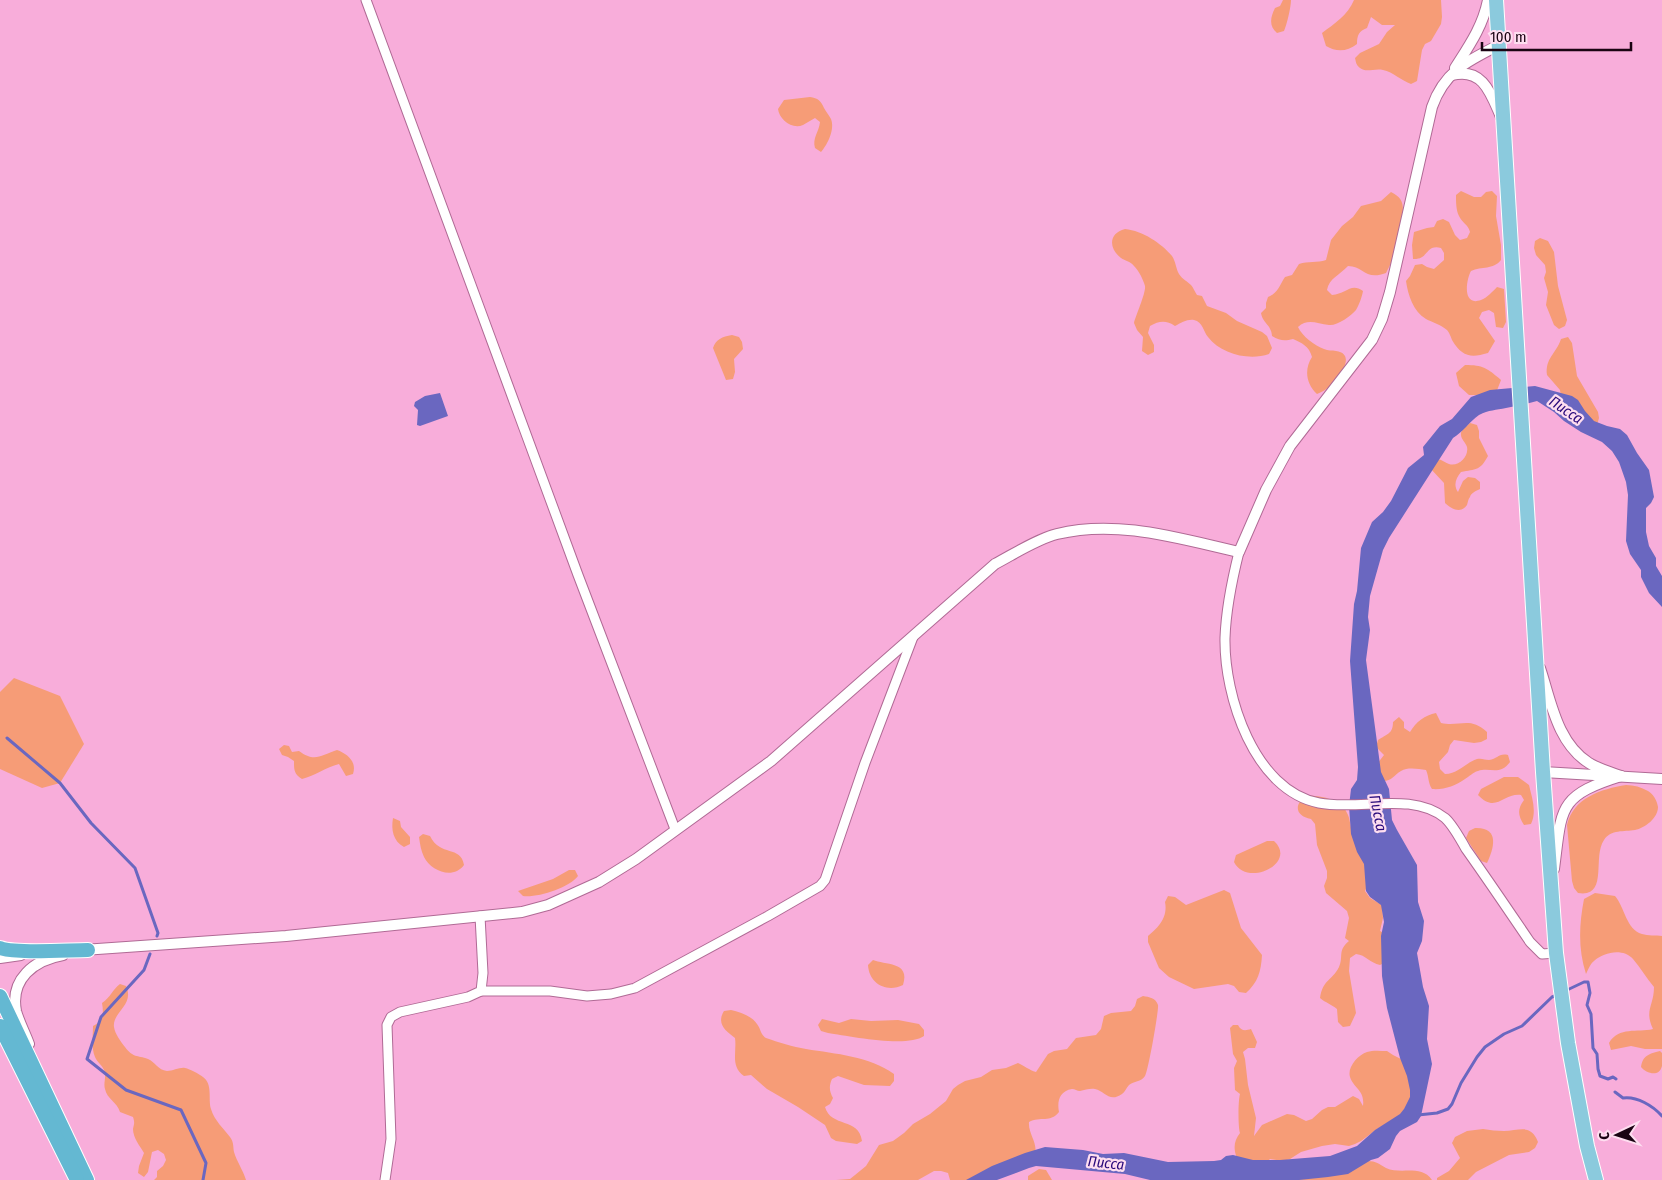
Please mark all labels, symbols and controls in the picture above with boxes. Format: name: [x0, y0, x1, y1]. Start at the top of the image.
scale bar: [1482, 20, 1631, 52]
text: 100 m: [1490, 28, 1527, 46]
water label: Писса: [1546, 392, 1586, 428]
water label: Писса: [1365, 793, 1391, 833]
north arrow: [1592, 1110, 1642, 1160]
text: С: [1596, 1131, 1613, 1140]
water label: Писса: [1087, 1152, 1125, 1174]

